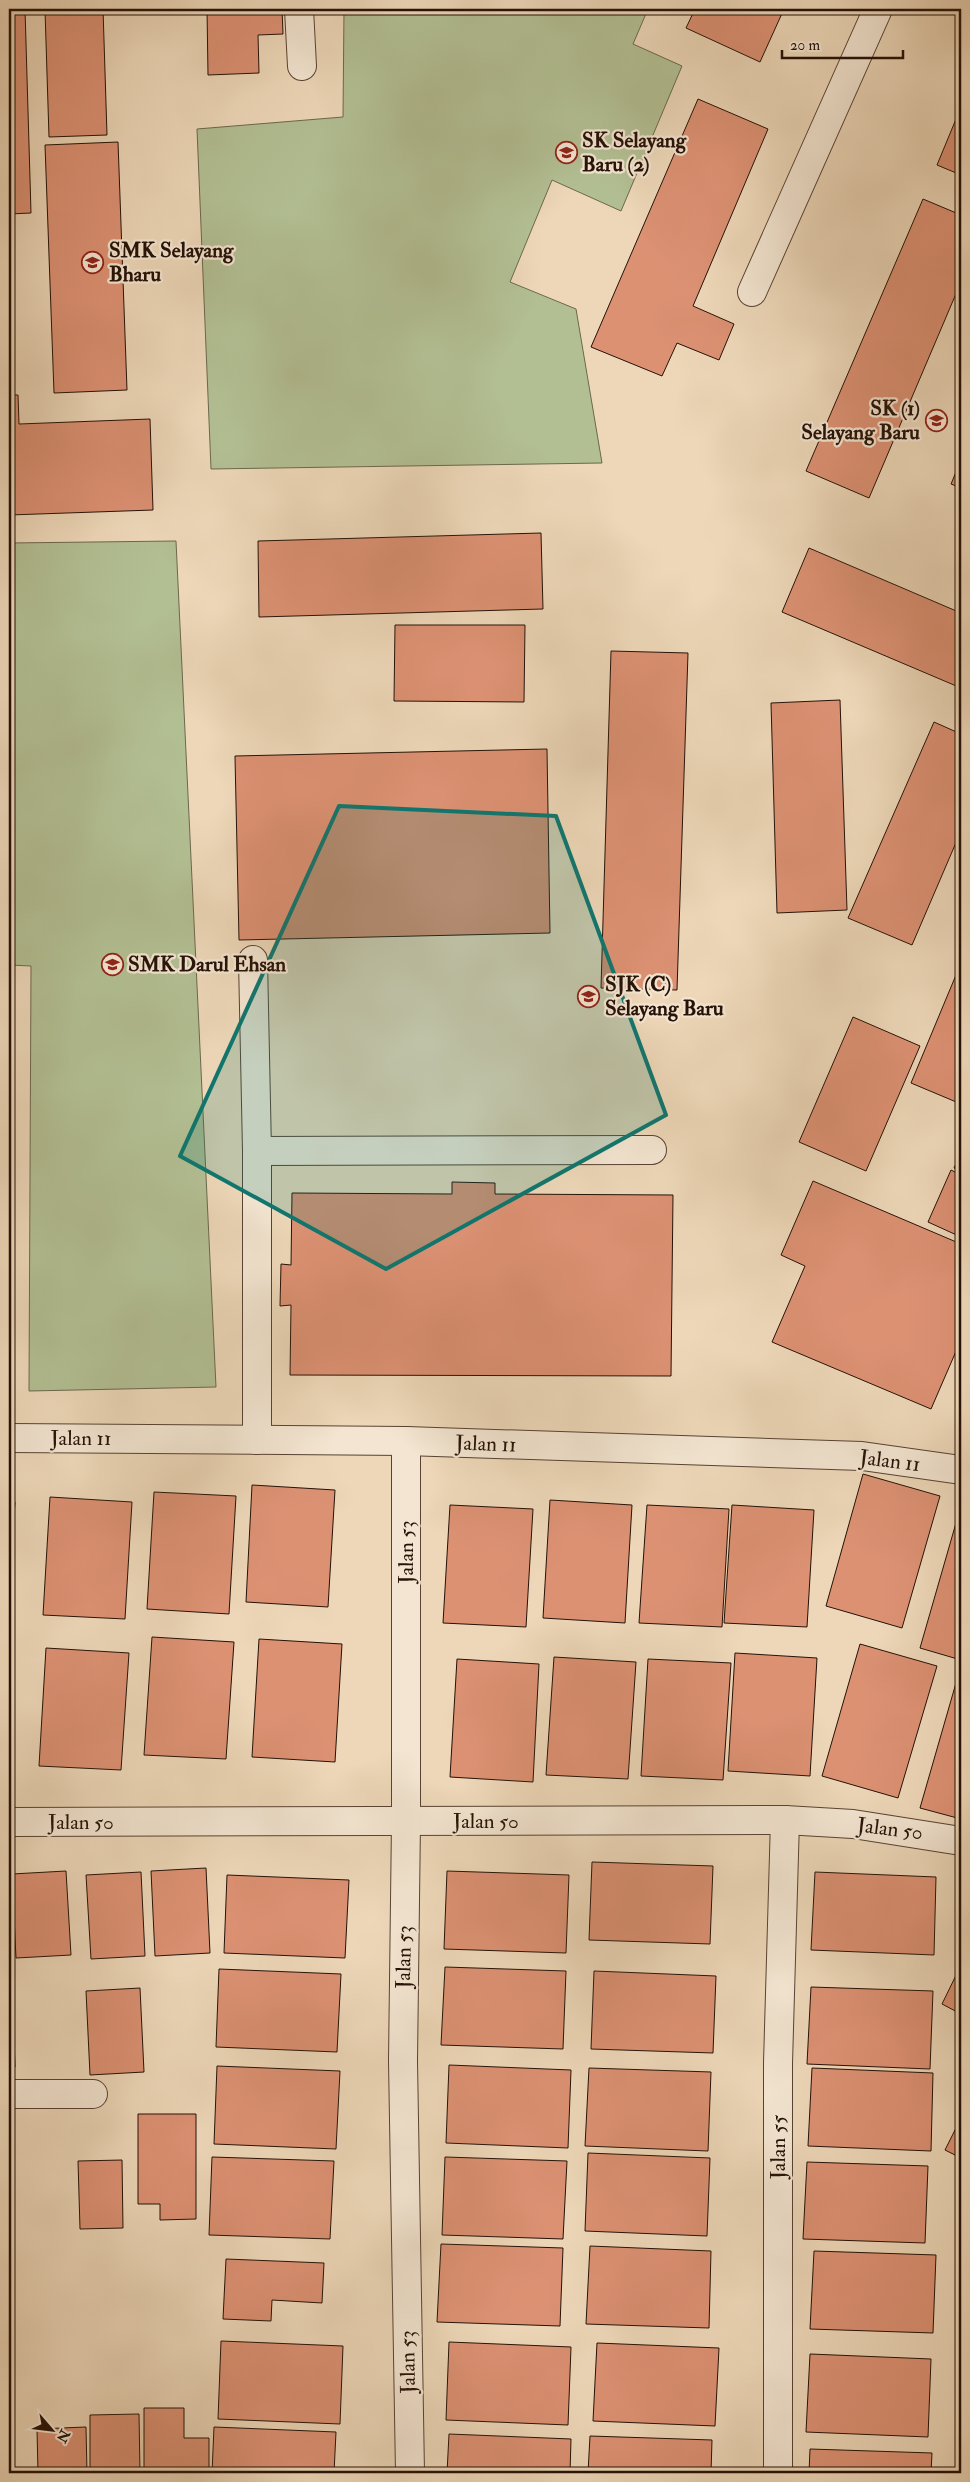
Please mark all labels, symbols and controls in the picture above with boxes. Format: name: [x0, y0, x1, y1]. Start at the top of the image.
scale bar: [782, 28, 904, 60]
text: 20 m: [790, 36, 820, 55]
place label: SK Selayang Baru (2): [582, 127, 687, 178]
school or university icon: SK Selayang Baru (2): [554, 140, 578, 164]
place label: SMK Selayang Bharu: [109, 237, 234, 288]
school or university icon: SMK Selayang Bharu: [81, 250, 105, 274]
place label: SK (1) Selayang Baru: [801, 395, 920, 446]
school or university icon: SK (1) Selayang Baru: [924, 408, 948, 432]
place label: SMK Darul Ehsan: [128, 951, 286, 978]
school or university icon: SMK Darul Ehsan: [100, 952, 124, 976]
place label: SJK (C) Selayang Baru: [605, 971, 724, 1022]
school or university icon: SJK (C) Selayang Baru: [577, 984, 601, 1008]
street label: Jalan 11: [50, 1425, 111, 1452]
street label: Jalan 11: [454, 1429, 517, 1459]
street label: Jalan 11: [857, 1444, 922, 1478]
street label: Jalan 53: [393, 1520, 420, 1585]
street label: Jalan 50: [452, 1808, 519, 1835]
street label: Jalan 50: [47, 1809, 114, 1836]
street label: Jalan 50: [855, 1811, 924, 1846]
street label: Jalan 53: [390, 1925, 418, 1990]
street label: Jalan 55: [765, 2114, 792, 2180]
street label: Jalan 53: [394, 2330, 422, 2395]
north arrow: [28, 2404, 78, 2454]
text: N: [52, 2425, 74, 2446]

